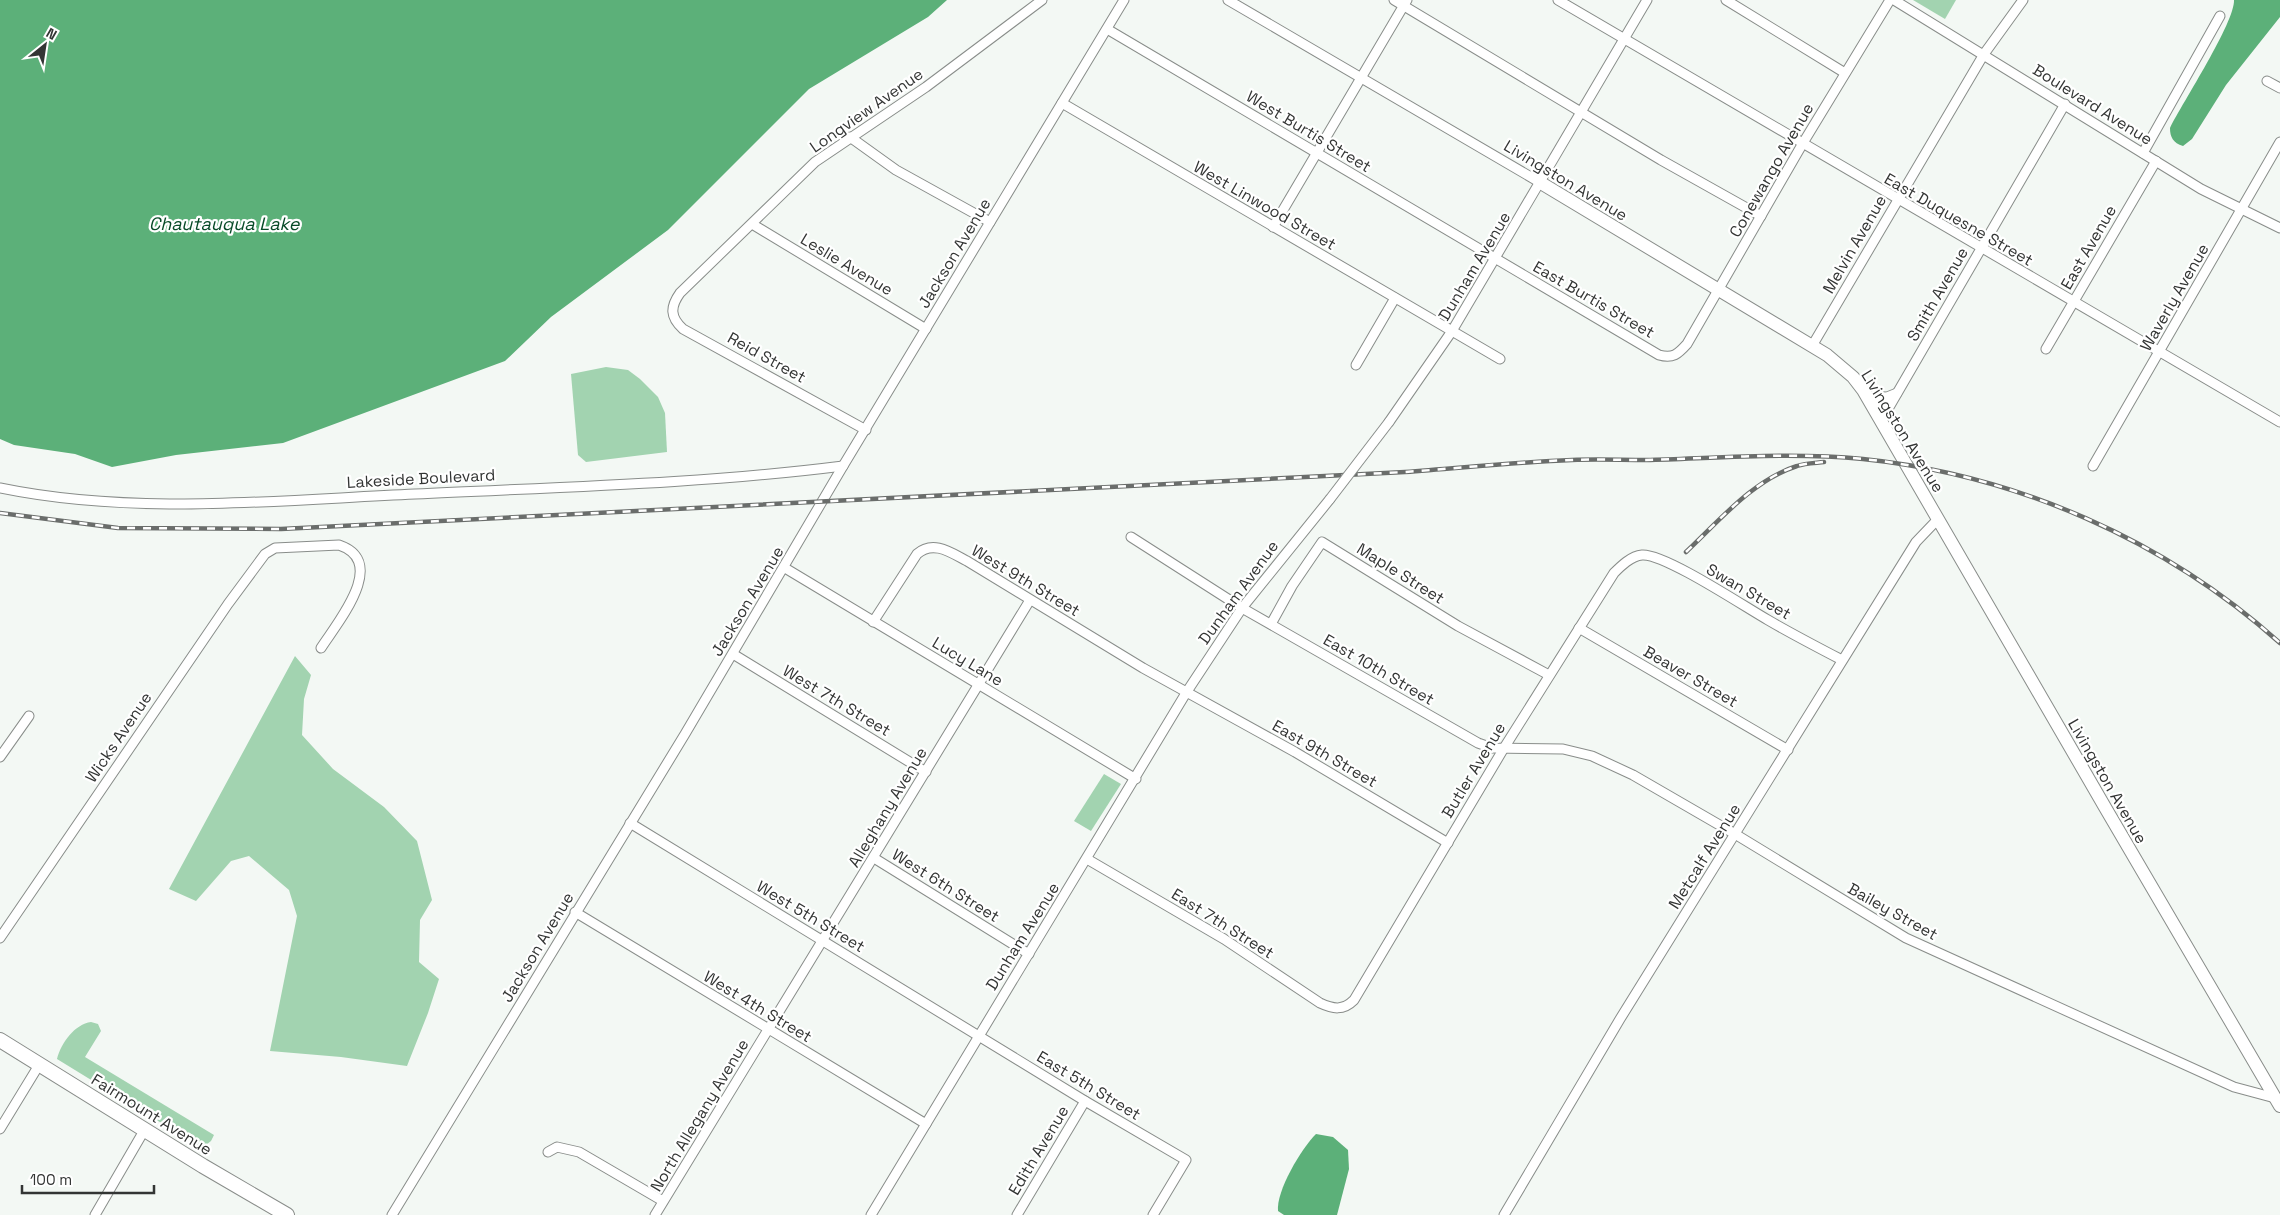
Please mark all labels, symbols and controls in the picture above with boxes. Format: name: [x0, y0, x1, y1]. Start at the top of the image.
north arrow: [20, 20, 70, 70]
text: N: [43, 24, 60, 44]
street label: Boulevard Avenue: [2029, 59, 2157, 150]
street label: Longview Avenue: [805, 63, 927, 157]
street label: West Burtis Street: [1242, 86, 1375, 177]
street label: Conewango Avenue: [1724, 99, 1818, 241]
street label: Livingston Avenue: [1500, 135, 1631, 226]
street label: West Linwood Street: [1190, 156, 1340, 255]
street label: East Duquesne Street: [1881, 168, 2037, 271]
street label: Melvin Avenue: [1818, 191, 1891, 297]
street label: Jackson Avenue: [913, 194, 996, 312]
street label: East Avenue: [2056, 201, 2121, 293]
street label: Dunham Avenue: [1434, 208, 1515, 325]
water label: Chautauqua Lake: [149, 212, 301, 235]
street label: Leslie Avenue: [797, 229, 897, 300]
street label: Waverly Avenue: [2135, 240, 2214, 355]
street label: Smith Avenue: [1902, 244, 1973, 345]
street label: East Burtis Street: [1529, 256, 1658, 343]
street label: Reid Street: [724, 327, 810, 388]
street label: Livingston Avenue: [1856, 366, 1949, 496]
street label: Lakeside Boulevard: [346, 464, 496, 493]
street label: Dunham Avenue: [1194, 536, 1283, 648]
street label: Maple Street: [1353, 538, 1449, 609]
street label: West 9th Street: [968, 540, 1084, 621]
street label: Jackson Avenue: [706, 542, 789, 660]
street label: Swan Street: [1703, 559, 1795, 624]
street label: East 10th Street: [1319, 629, 1438, 710]
street label: Lucy Lane: [928, 632, 1007, 691]
street label: Beaver Street: [1640, 641, 1742, 712]
street label: West 7th Street: [779, 660, 895, 741]
street label: Wicks Avenue: [80, 688, 156, 787]
street label: East 9th Street: [1268, 715, 1381, 792]
street label: Livingston Avenue: [2063, 715, 2152, 847]
street label: Butler Avenue: [1437, 719, 1510, 822]
street label: Alleghany Avenue: [843, 743, 932, 871]
street label: Metcalf Avenue: [1664, 800, 1745, 913]
street label: West 6th Street: [888, 844, 1003, 927]
street label: West 5th Street: [753, 876, 869, 957]
street label: Dunham Avenue: [981, 878, 1064, 994]
street label: Bailey Street: [1844, 878, 1942, 945]
street label: East 7th Street: [1168, 884, 1278, 963]
street label: Jackson Avenue: [496, 888, 579, 1006]
street label: West 4th Street: [700, 966, 816, 1047]
street label: North Allegany Avenue: [646, 1035, 753, 1195]
street label: East 5th Street: [1033, 1046, 1145, 1125]
street label: Fairmount Avenue: [87, 1069, 216, 1160]
street label: Edith Avenue: [1003, 1102, 1073, 1199]
scale bar: [22, 1162, 155, 1194]
text: 100 m: [30, 1170, 72, 1189]

